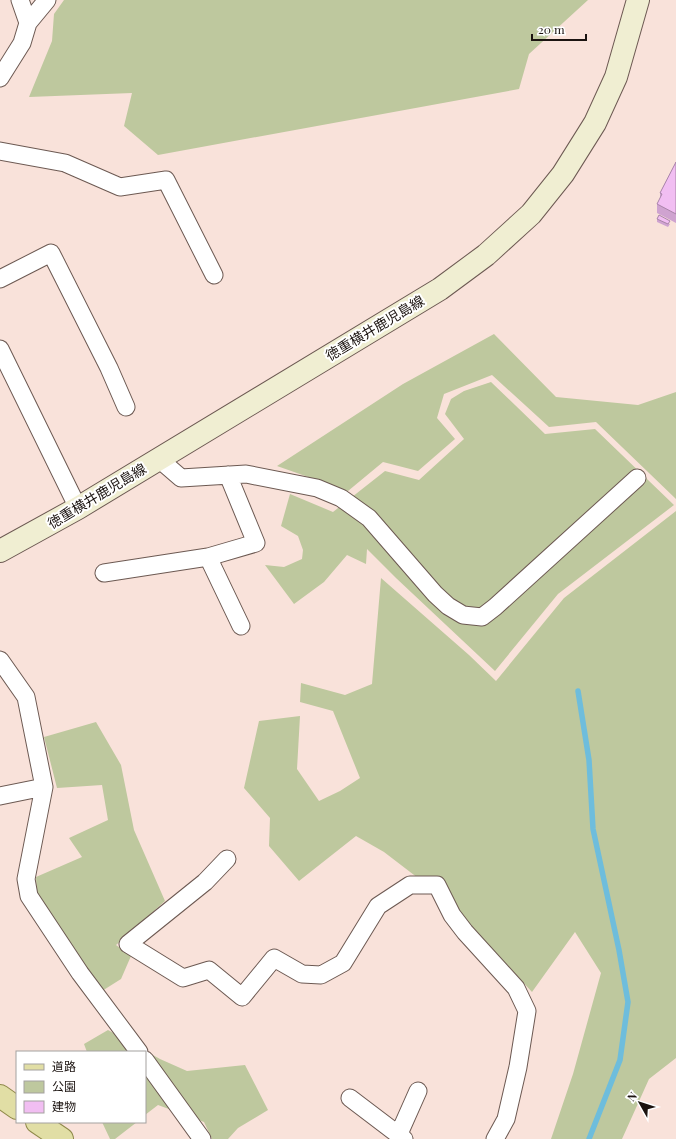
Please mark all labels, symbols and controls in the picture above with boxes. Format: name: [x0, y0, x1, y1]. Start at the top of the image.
scale bar: [532, 16, 586, 42]
text: 20 m: [538, 21, 565, 37]
street label: 徳重横井鹿児島線: [322, 291, 428, 365]
street label: 徳重横井鹿児島線: [44, 459, 150, 533]
legend: [16, 1051, 146, 1123]
text: 道路: [52, 1058, 76, 1074]
text: 公園: [52, 1078, 76, 1094]
north arrow: [620, 1083, 660, 1123]
text: N: [624, 1089, 640, 1104]
text: 建物: [52, 1098, 76, 1114]

